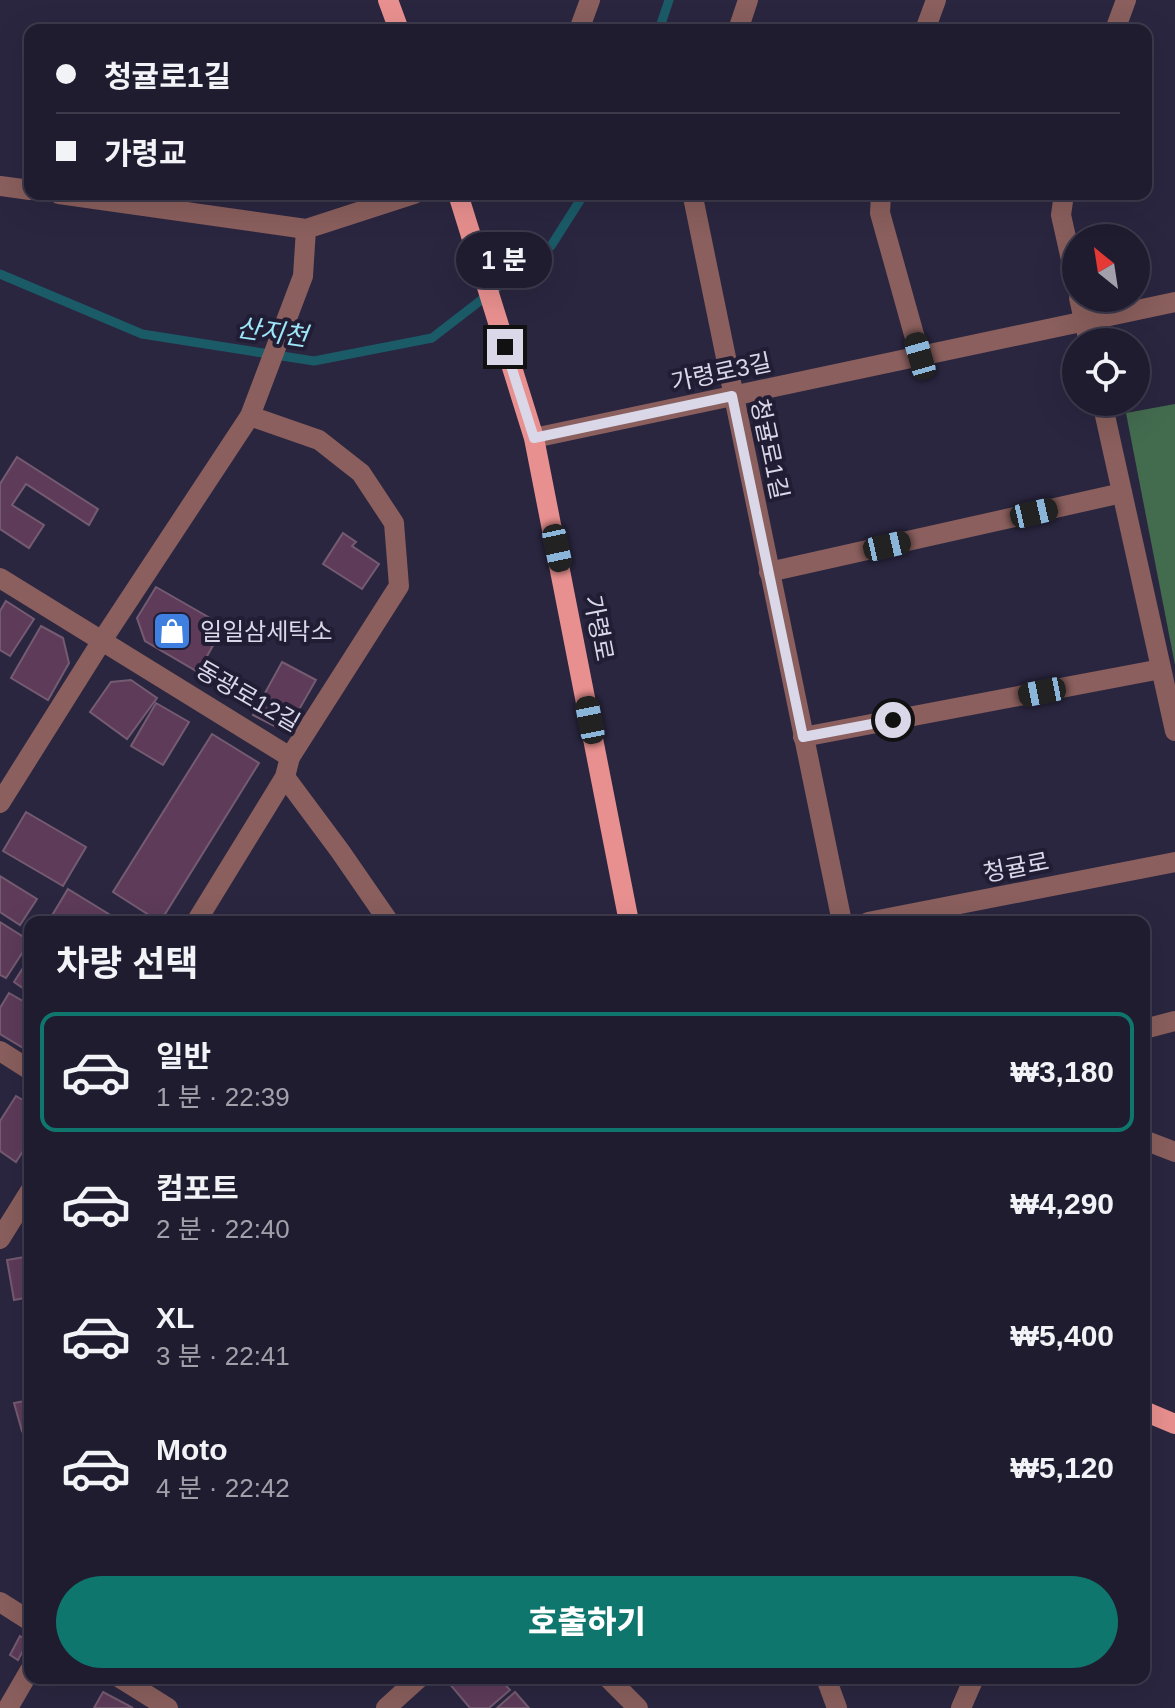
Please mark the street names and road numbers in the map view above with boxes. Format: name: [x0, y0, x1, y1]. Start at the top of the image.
street label: 가령로3길: [668, 348, 774, 396]
street label: 청귤로1길: [746, 396, 794, 502]
street label: 가령로: [579, 593, 619, 663]
street label: 동광로12길: [191, 656, 305, 736]
street label: 청귤로: [981, 847, 1051, 887]

